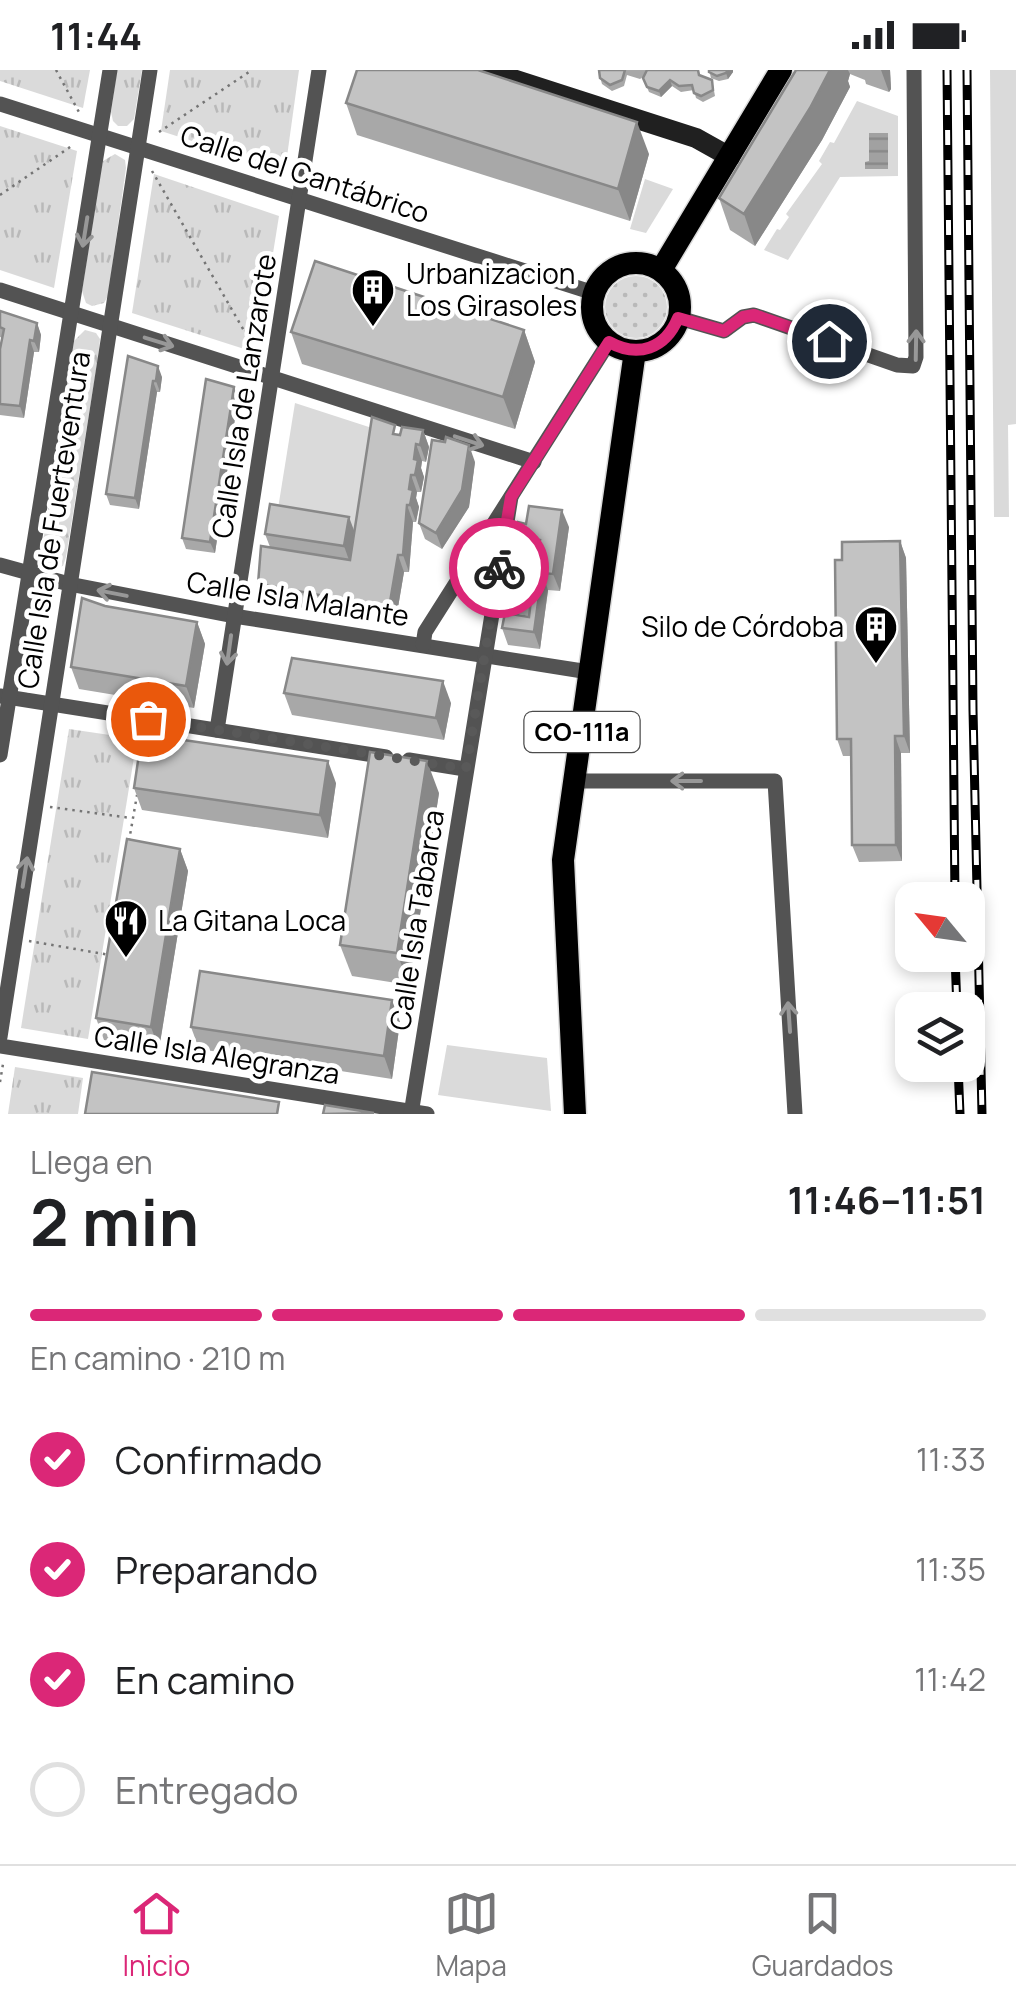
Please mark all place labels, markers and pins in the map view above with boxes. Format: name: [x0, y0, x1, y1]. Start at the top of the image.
place label: Urbanizacion Los Girasoles: [406, 254, 577, 324]
building icon: Urbanizacion Los Girasoles: [350, 267, 396, 328]
pin: [787, 299, 872, 384]
building icon: Silo de Córdoba: [853, 604, 899, 665]
place label: Silo de Córdoba: [641, 607, 844, 645]
pin: [106, 677, 191, 762]
restaurant icon: La Gitana Loca: [103, 898, 149, 959]
place label: La Gitana Loca: [158, 901, 346, 939]

